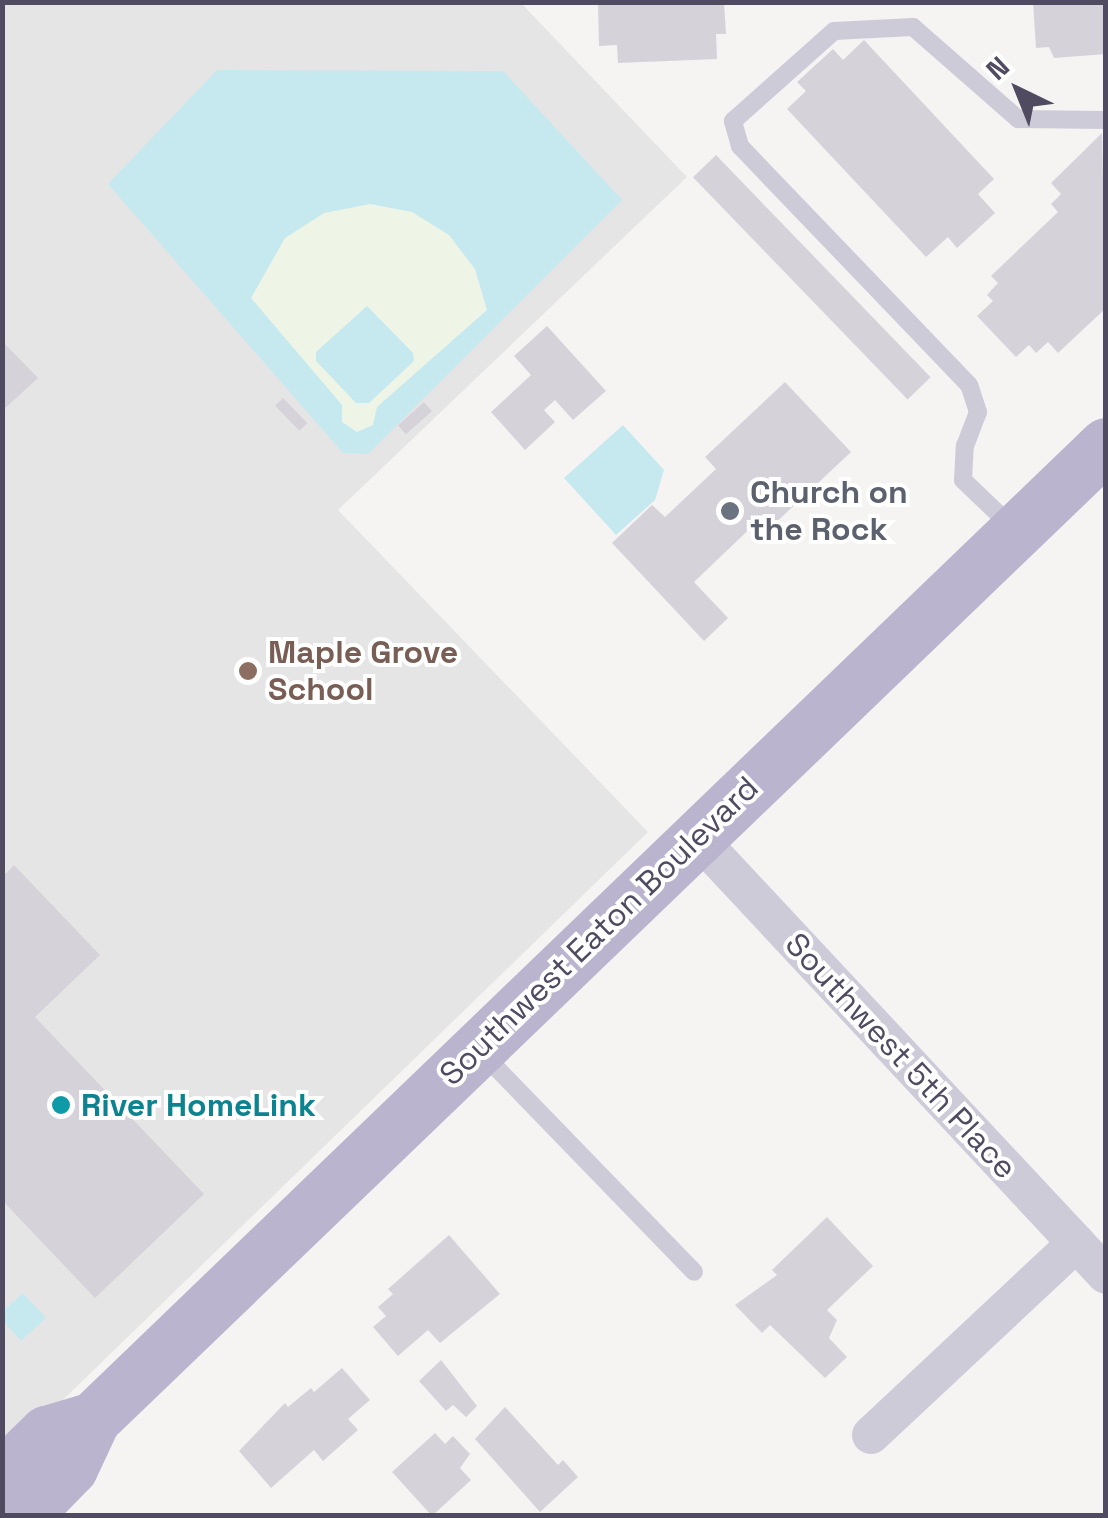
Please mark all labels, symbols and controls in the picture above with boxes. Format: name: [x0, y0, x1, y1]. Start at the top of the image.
north arrow: [968, 40, 1068, 140]
text: N: [978, 49, 1017, 88]
place label: Church on the Rock: [750, 474, 908, 549]
marker: Church on the Rock: [719, 500, 741, 522]
place label: Maple Grove School: [268, 634, 458, 709]
marker: Maple Grove School: [237, 660, 259, 682]
street label: Southwest Eaton Boulevard: [432, 769, 766, 1093]
street label: Southwest 5th Place: [777, 925, 1025, 1187]
place label: River HomeLink: [81, 1086, 316, 1124]
marker: River HomeLink: [50, 1094, 72, 1116]

